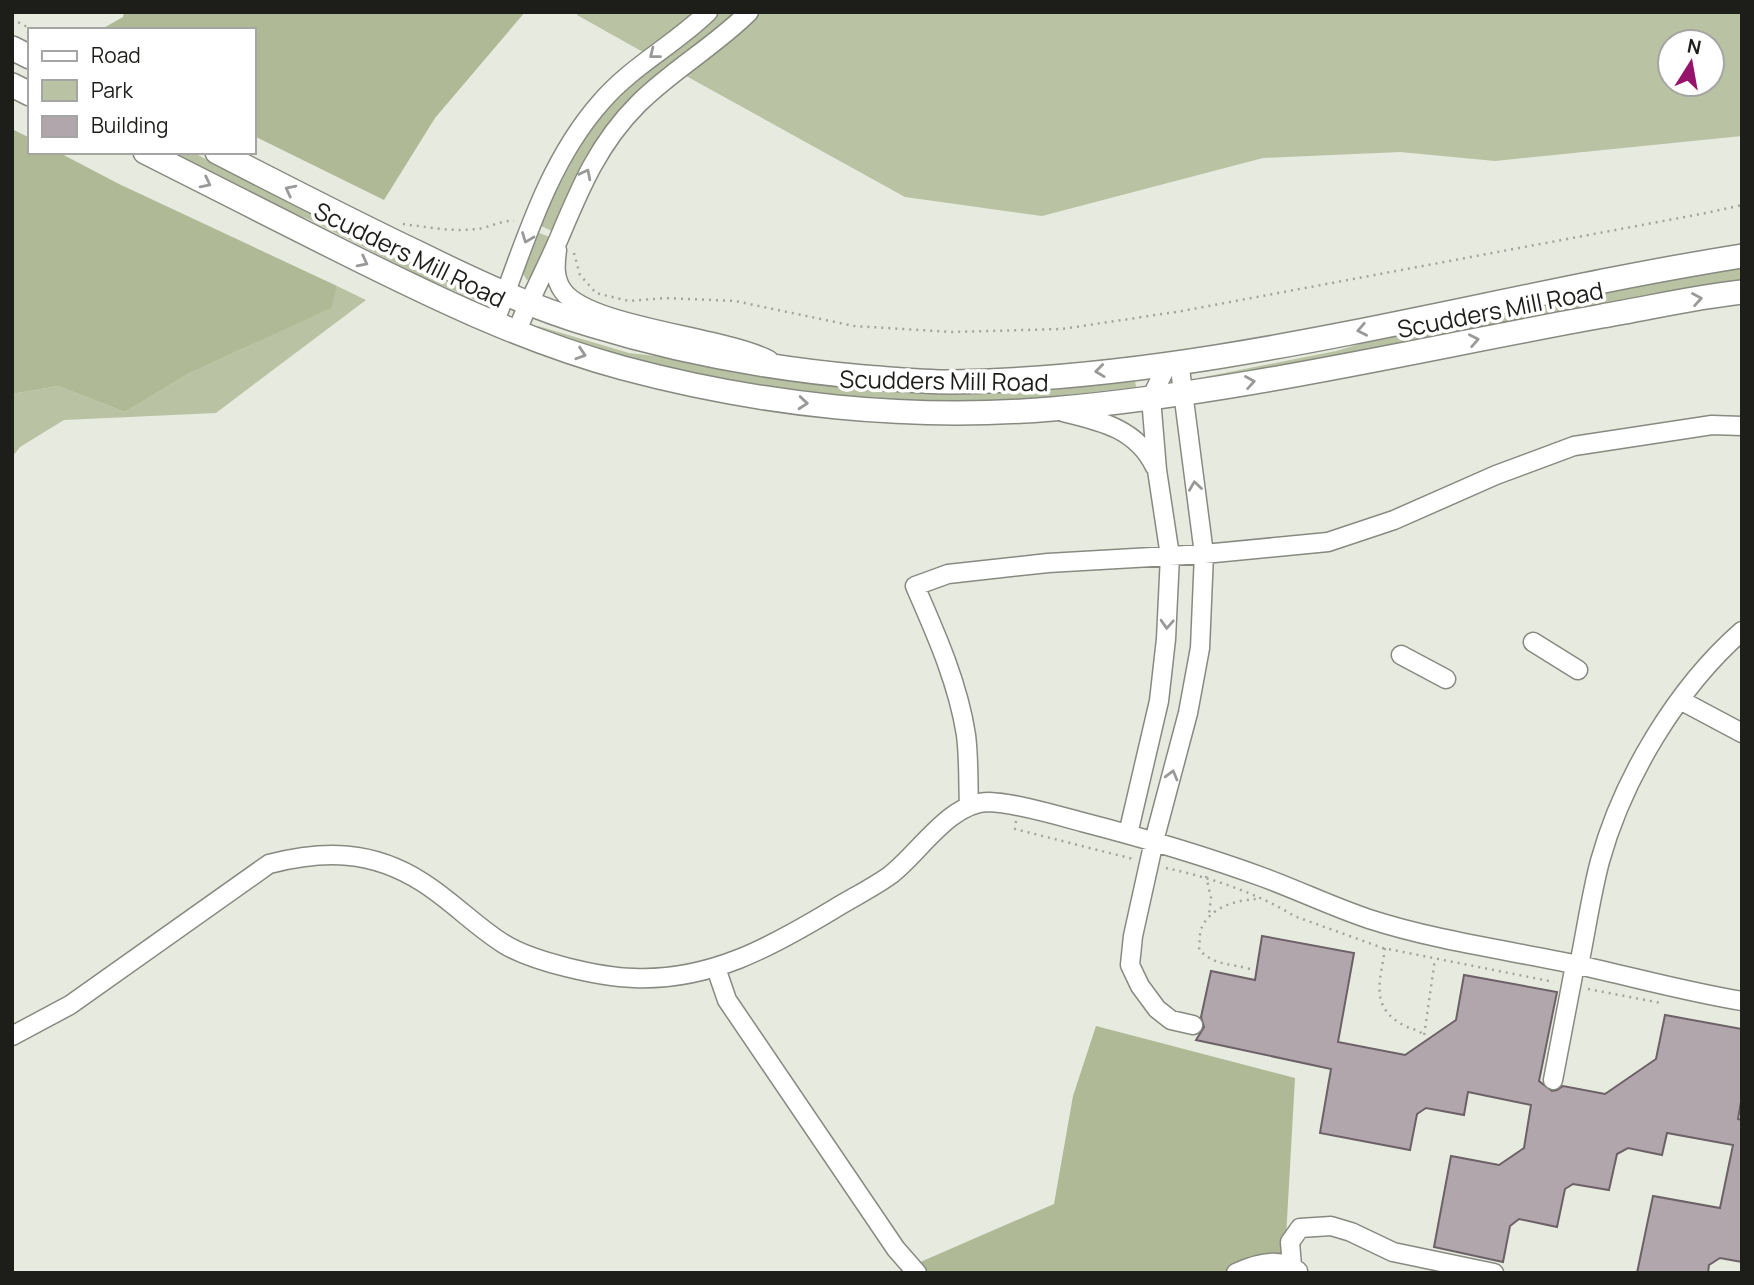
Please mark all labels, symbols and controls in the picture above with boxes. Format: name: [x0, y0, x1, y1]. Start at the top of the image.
legend: [28, 28, 256, 154]
north arrow: [1656, 28, 1726, 98]
text: N: [1685, 32, 1703, 60]
text: Road: [91, 41, 141, 69]
one-way arrow: [649, 46, 662, 58]
text: Park: [91, 76, 133, 104]
text: Building: [91, 111, 168, 139]
one-way arrow: [578, 169, 592, 181]
one-way arrow: [199, 174, 211, 188]
one-way arrow: [285, 184, 297, 198]
street label: Scudders Mill Road: [309, 193, 511, 315]
one-way arrow: [522, 232, 536, 244]
one-way arrow: [356, 254, 368, 268]
street label: Scudders Mill Road: [1394, 273, 1606, 345]
one-way arrow: [1691, 292, 1703, 307]
one-way arrow: [1356, 322, 1368, 337]
one-way arrow: [1468, 334, 1480, 349]
one-way arrow: [574, 346, 586, 361]
street label: Scudders Mill Road: [839, 362, 1049, 398]
one-way arrow: [1094, 364, 1106, 379]
one-way arrow: [1244, 375, 1256, 390]
one-way arrow: [797, 395, 808, 410]
one-way arrow: [1188, 481, 1203, 492]
one-way arrow: [1159, 619, 1174, 630]
one-way arrow: [1163, 769, 1178, 781]

